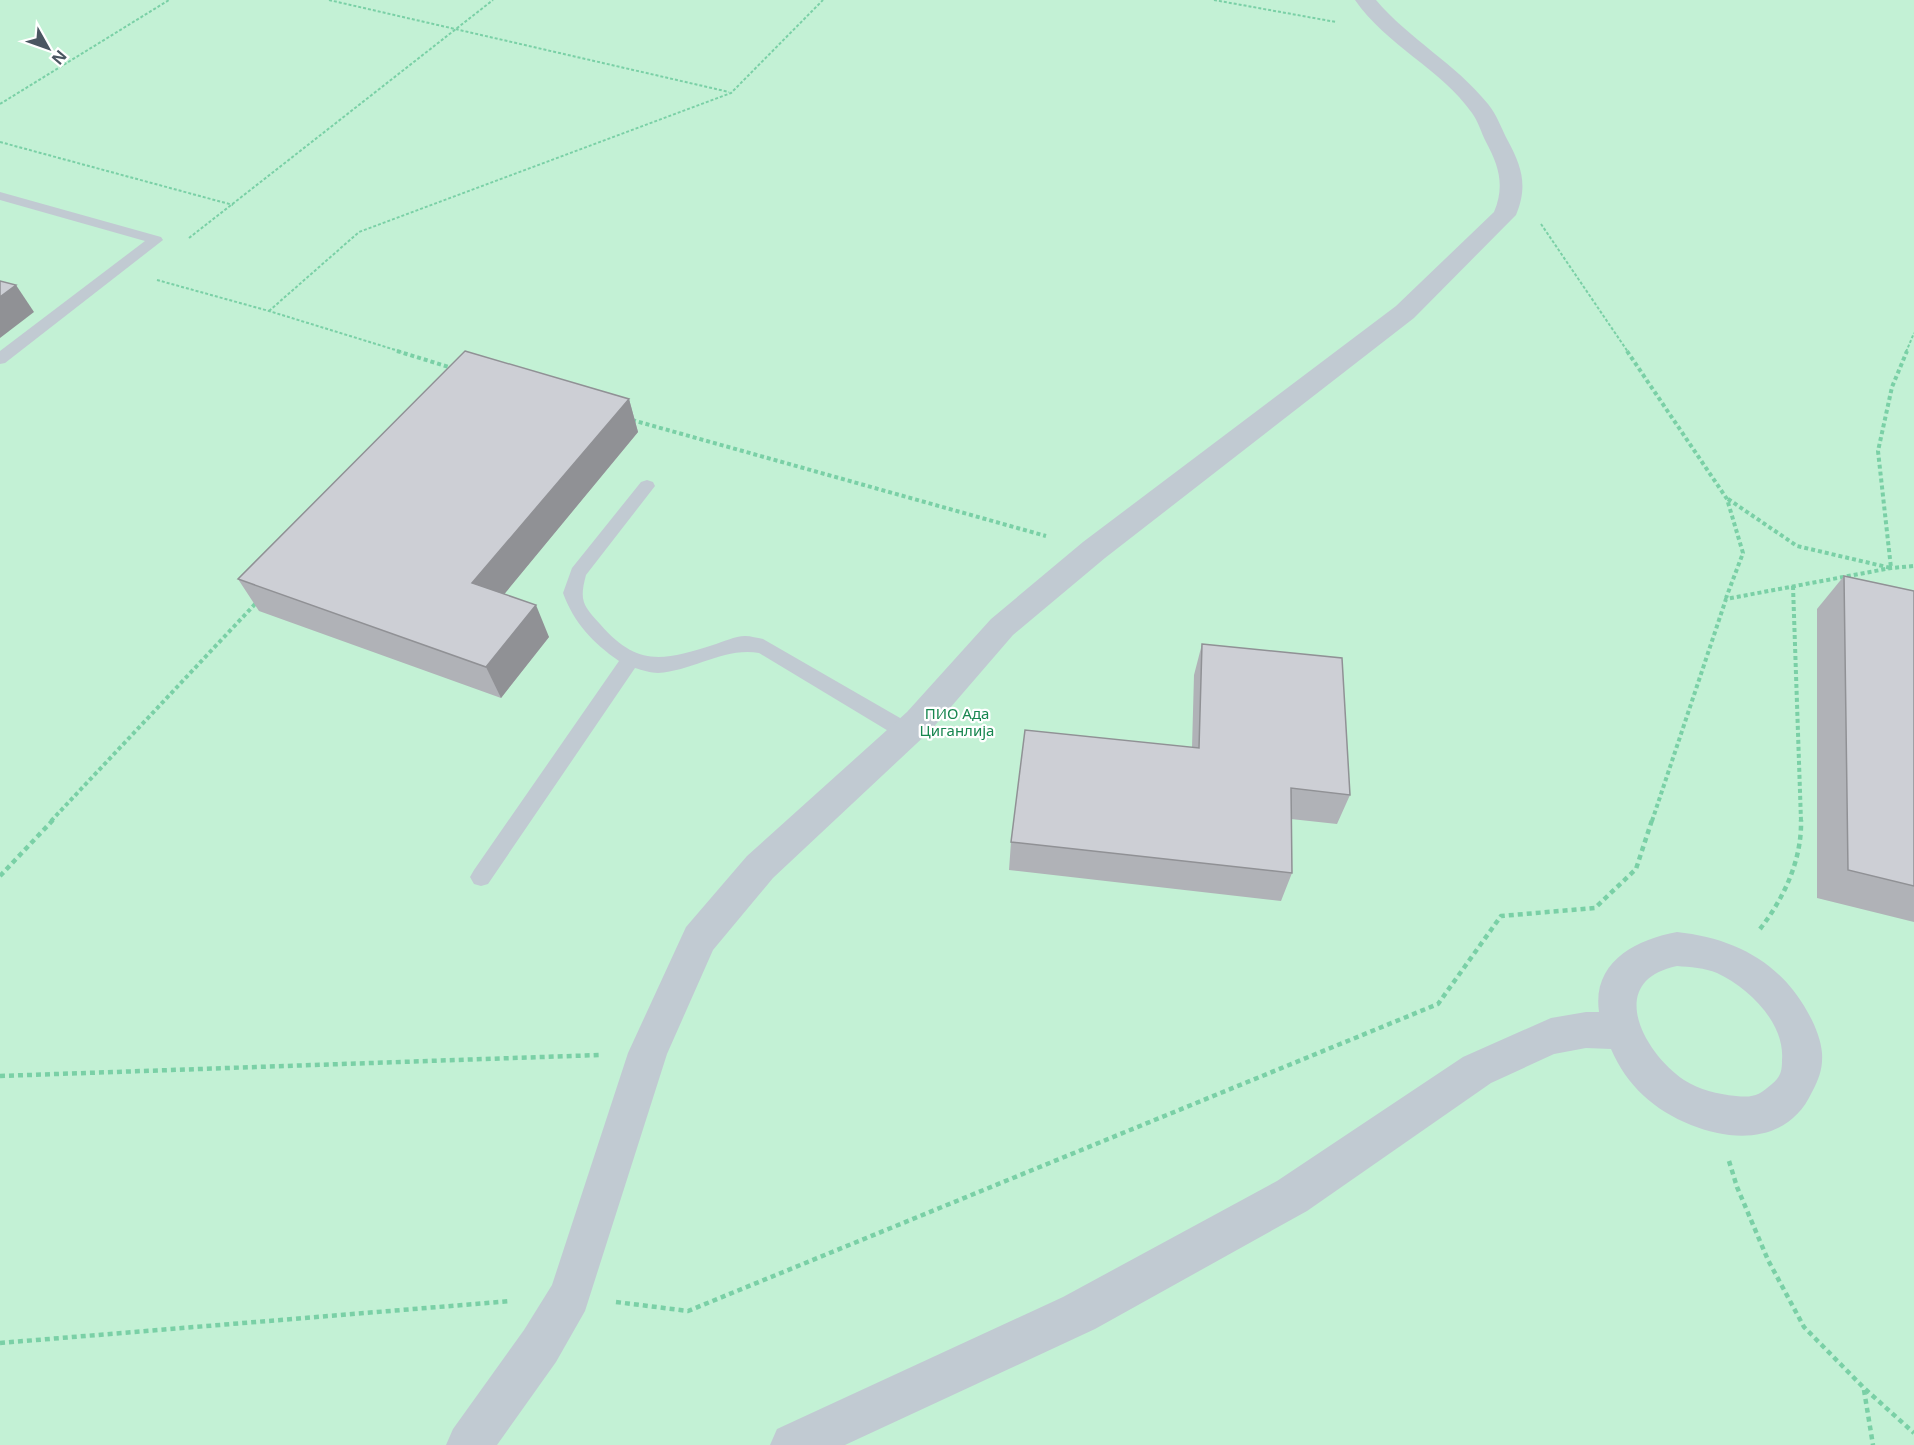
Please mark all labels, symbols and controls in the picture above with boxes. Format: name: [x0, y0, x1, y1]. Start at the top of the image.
north arrow: [18, 18, 78, 78]
text: N: [47, 46, 72, 70]
park label: ПИО Ада Циганлија: [920, 703, 994, 740]

